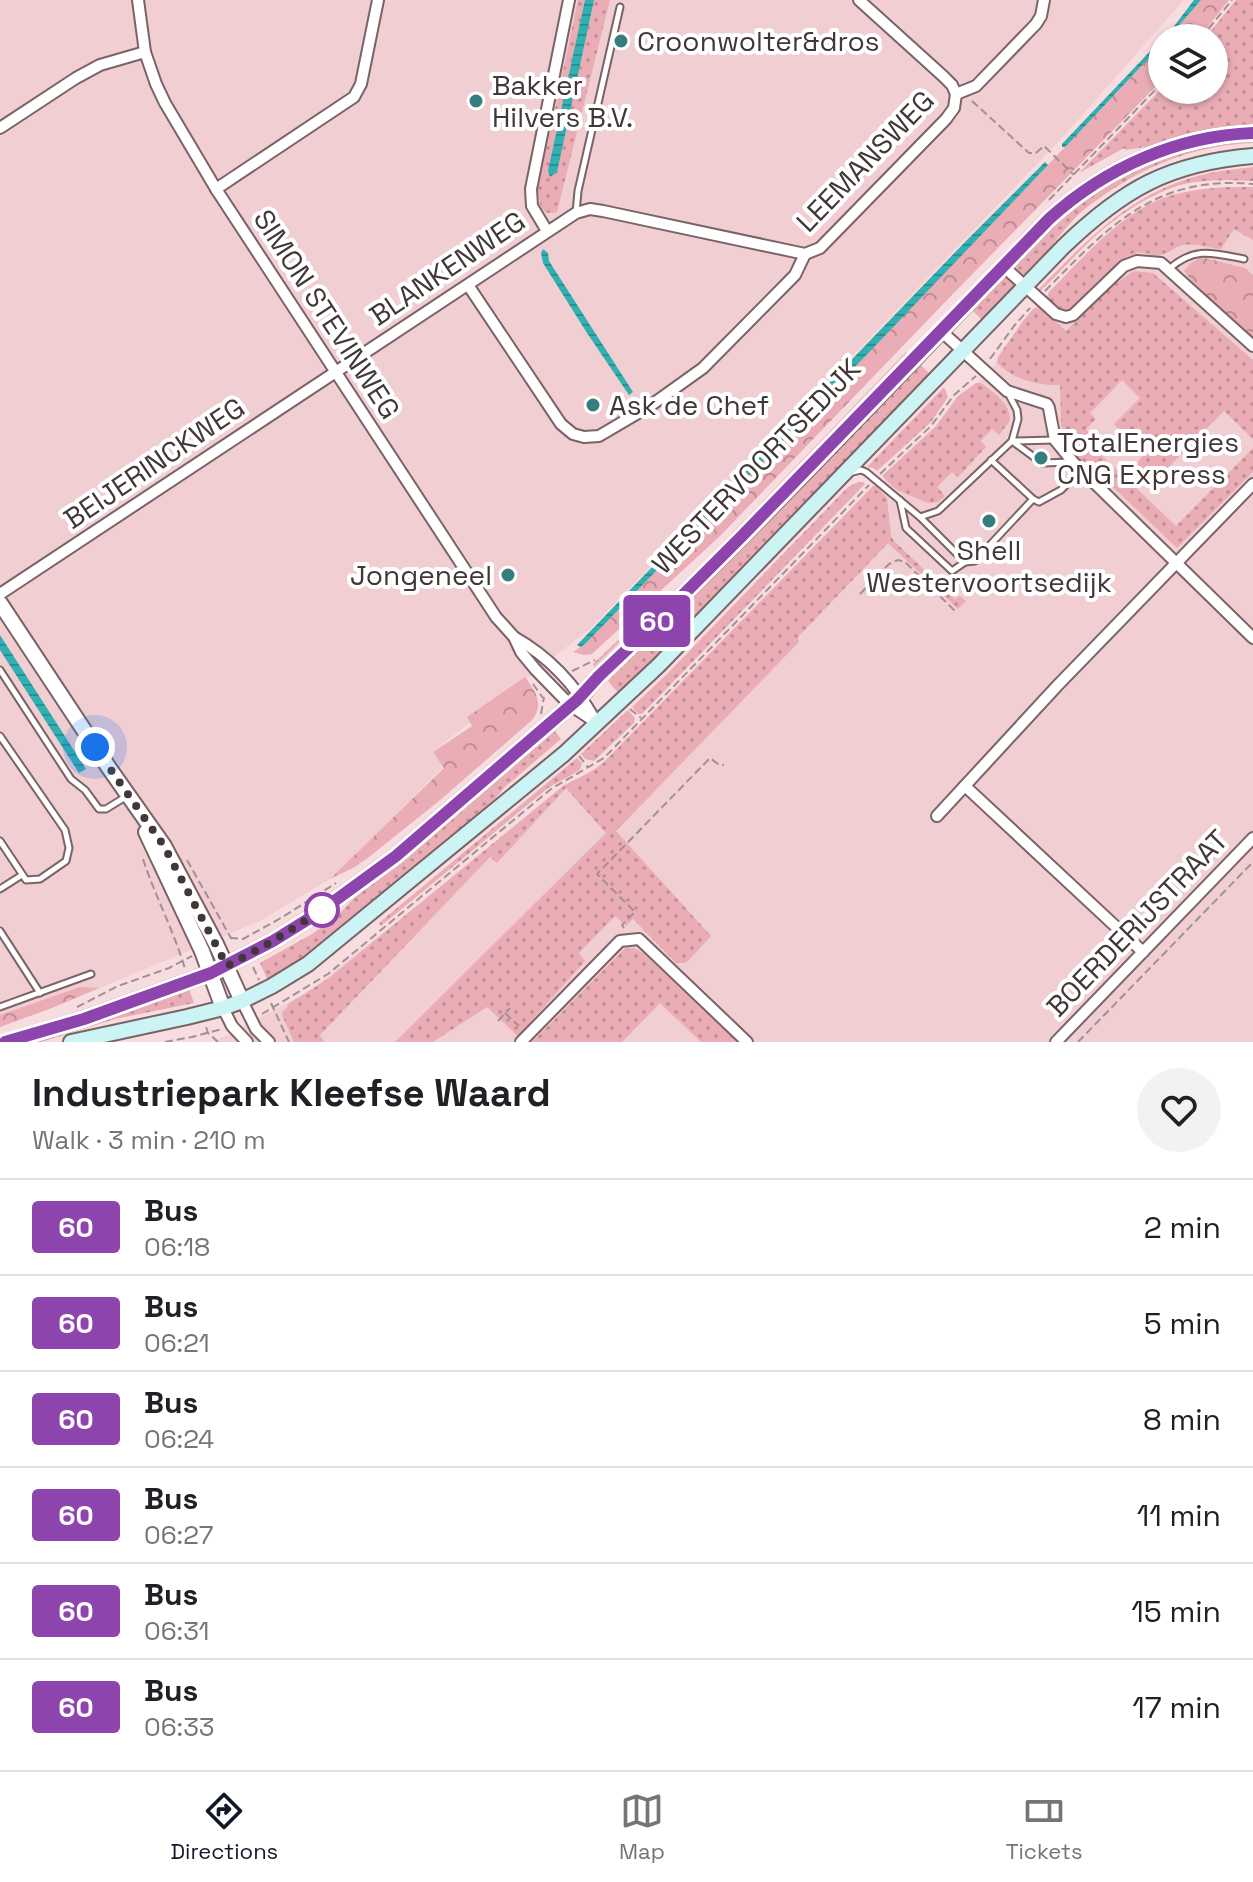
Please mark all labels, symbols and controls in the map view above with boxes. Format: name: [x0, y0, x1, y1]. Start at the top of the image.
place label: Croonwolter&dros: [637, 23, 880, 59]
map controls: [1148, 24, 1228, 104]
button: layers: [1148, 24, 1228, 104]
marker: Croonwolter&dros: [612, 32, 630, 50]
place label: Bakker Hilvers B.V.: [492, 67, 633, 135]
street label: LEEMANSWEG: [788, 83, 942, 239]
marker: Bakker Hilvers B.V.: [467, 92, 485, 110]
street label: SIMON STEVINWEG: [246, 202, 408, 426]
street label: BLANKENWEG: [362, 203, 532, 333]
street label: WESTERVOORTSEDIJK: [644, 351, 868, 581]
place label: Ask de Chef: [609, 387, 769, 423]
street label: BEIJERINCKWEG: [57, 389, 251, 537]
marker: Ask de Chef: [584, 396, 602, 414]
place label: TotalEnergies CNG Express: [1057, 424, 1239, 492]
marker: TotalEnergies CNG Express: [1032, 449, 1050, 467]
marker: Shell Westervoortsedijk: [980, 512, 998, 530]
place label: Shell Westervoortsedijk: [866, 532, 1112, 600]
place label: Jongeneel: [350, 557, 492, 593]
marker: Jongeneel: [499, 566, 517, 584]
line badge: 60: [621, 595, 693, 647]
text: 60: [639, 603, 675, 639]
your location: [75, 727, 115, 767]
street label: BOERDERIJSTRAAT: [1039, 822, 1235, 1024]
unlabelled marker: [305, 893, 339, 927]
button: heart: [1137, 1068, 1221, 1152]
text: Industriepark Kleefse Waard: [32, 1069, 551, 1117]
text: Walk · 3 min · 210 m: [32, 1123, 266, 1157]
text: Bus: [144, 1191, 198, 1230]
text: 2 min: [1144, 1208, 1221, 1247]
text: 60: [58, 1209, 94, 1245]
text: 06:18: [144, 1230, 210, 1264]
text: Bus: [144, 1287, 198, 1326]
text: 5 min: [1144, 1304, 1221, 1343]
text: 60: [58, 1305, 94, 1341]
text: 06:21: [144, 1326, 210, 1360]
text: Bus: [144, 1383, 198, 1422]
text: 8 min: [1143, 1400, 1221, 1439]
text: 60: [58, 1401, 94, 1437]
text: 06:24: [144, 1422, 214, 1456]
text: Bus: [144, 1479, 198, 1518]
text: 11 min: [1137, 1496, 1221, 1535]
text: 60: [58, 1497, 94, 1533]
text: 06:27: [144, 1518, 213, 1552]
text: Bus: [144, 1575, 198, 1614]
text: 15 min: [1131, 1592, 1221, 1631]
text: 60: [58, 1593, 94, 1629]
text: 06:31: [144, 1614, 209, 1648]
text: Bus: [144, 1671, 198, 1710]
text: 17 min: [1132, 1688, 1221, 1727]
text: 60: [58, 1689, 94, 1725]
text: 06:33: [144, 1710, 215, 1744]
tab: Directions: [170, 1789, 278, 1865]
tab: Map: [619, 1789, 665, 1865]
tab: Tickets: [1006, 1789, 1083, 1865]

